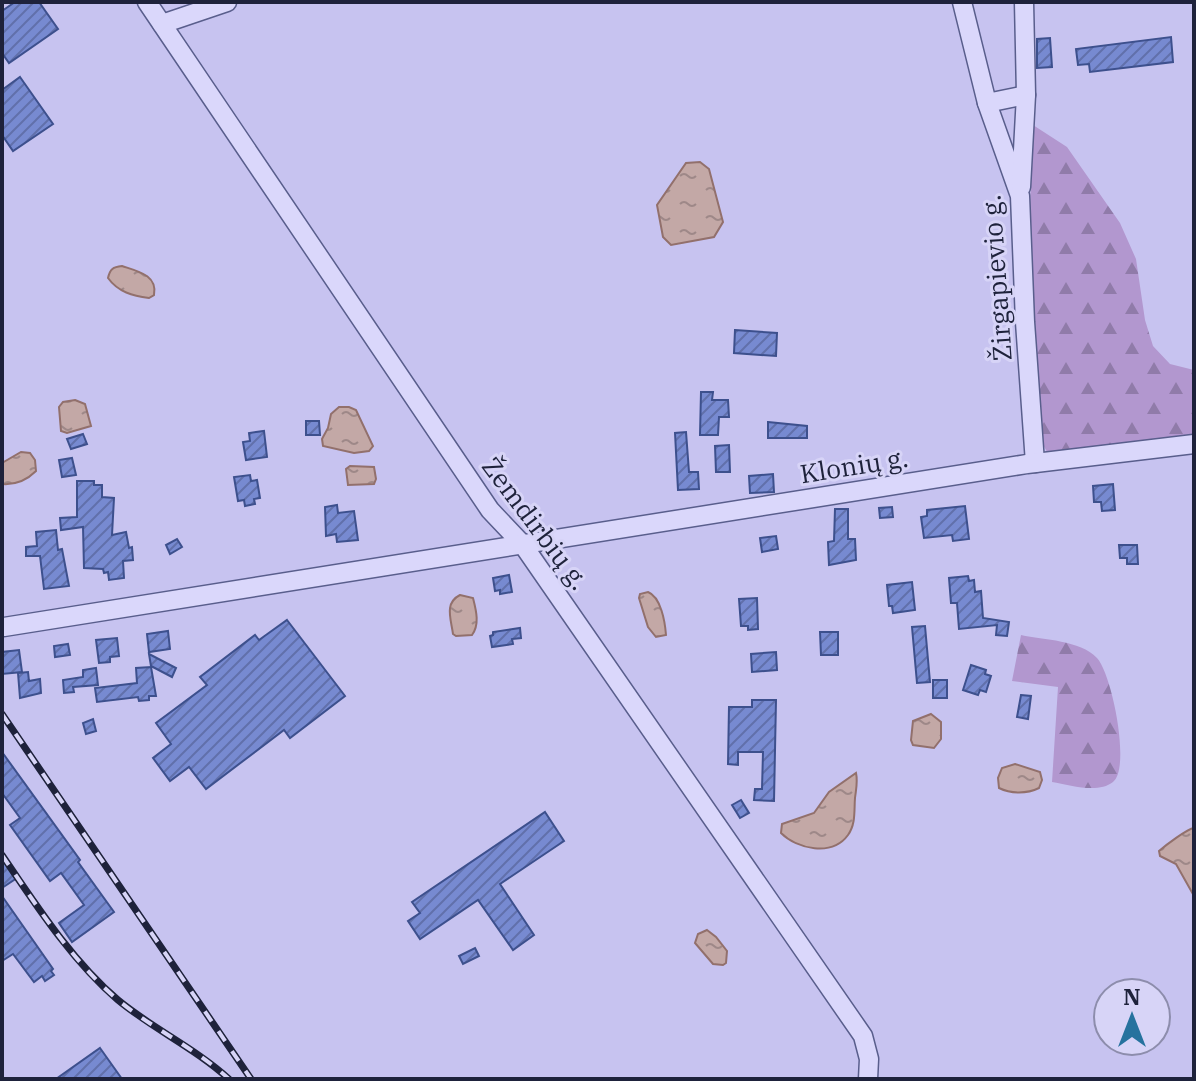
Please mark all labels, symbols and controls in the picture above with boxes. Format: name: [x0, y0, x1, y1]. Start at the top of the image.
street label: Žirgapievio g.: [973, 194, 1019, 362]
street label: Klonių g.: [797, 440, 911, 490]
street label: Žemdirbių g.: [475, 450, 597, 596]
north arrow: [1092, 977, 1172, 1057]
text: N: [1123, 982, 1141, 1011]

